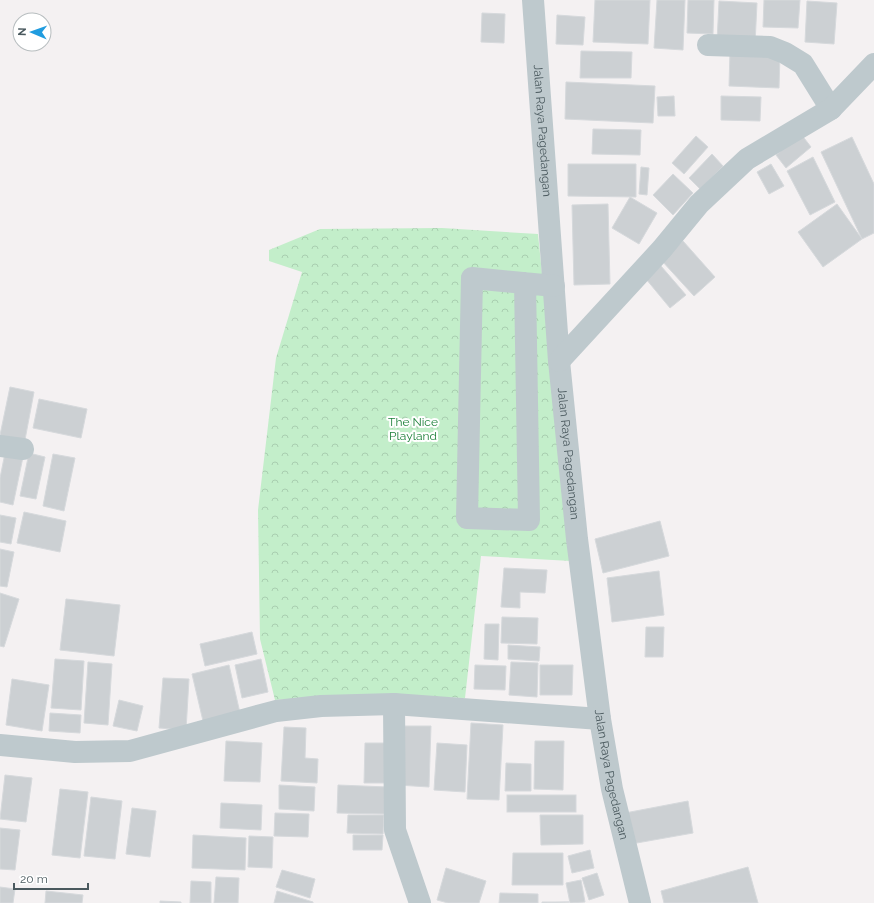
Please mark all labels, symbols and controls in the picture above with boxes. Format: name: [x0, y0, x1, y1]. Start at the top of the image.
north arrow: [12, 12, 52, 52]
text: N: [16, 27, 29, 36]
street label: Jalan Raya Pagedangan: [531, 64, 554, 197]
street label: Jalan Raya Pagedangan: [555, 387, 582, 520]
park label: The Nice Playland: [388, 415, 438, 443]
street label: Jalan Raya Pagedangan: [592, 709, 631, 841]
scale bar: [14, 865, 88, 891]
text: 20 m: [20, 872, 48, 886]

